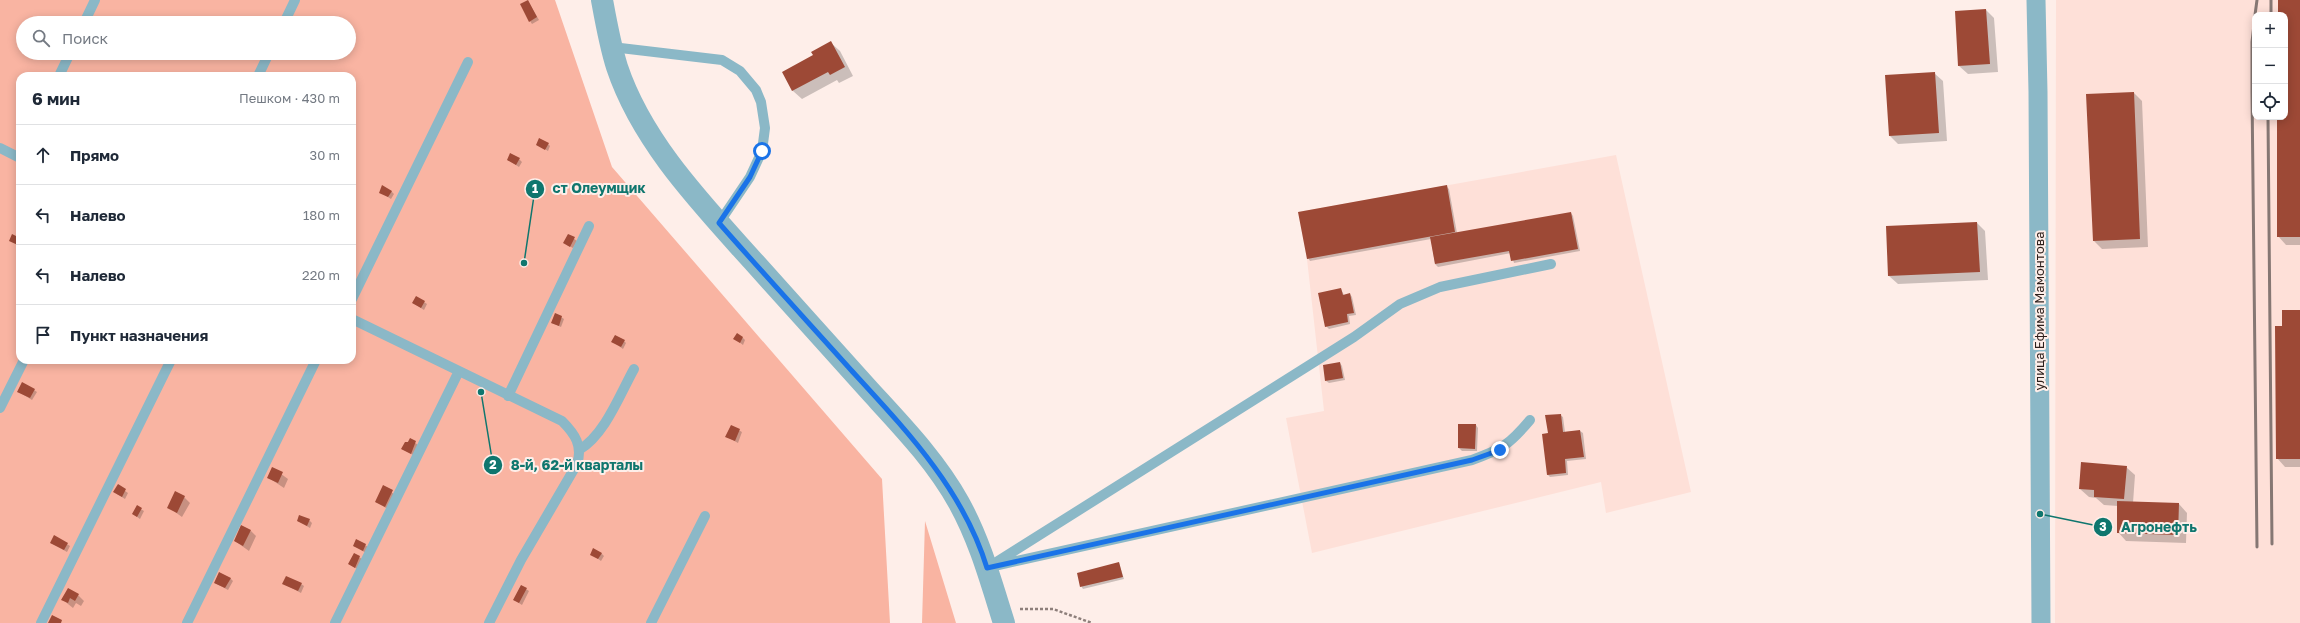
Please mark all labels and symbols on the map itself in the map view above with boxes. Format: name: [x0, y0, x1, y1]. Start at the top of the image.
route start: [753, 142, 771, 160]
callout: ст Олеумщик: [525, 176, 654, 202]
text: ст Олеумщик: [552, 179, 646, 196]
text: 1: [532, 181, 538, 196]
street label: улица Ефима Мамонтова: [2031, 232, 2047, 391]
route end: [1491, 441, 1509, 459]
callout: 8-й, 62-й кварталы: [483, 452, 651, 478]
text: 8-й, 62-й кварталы: [511, 456, 643, 473]
text: 2: [489, 457, 497, 472]
callout: Агронефть: [2093, 514, 2205, 540]
text: Агронефть: [2121, 518, 2197, 535]
text: 3: [2099, 519, 2107, 534]

